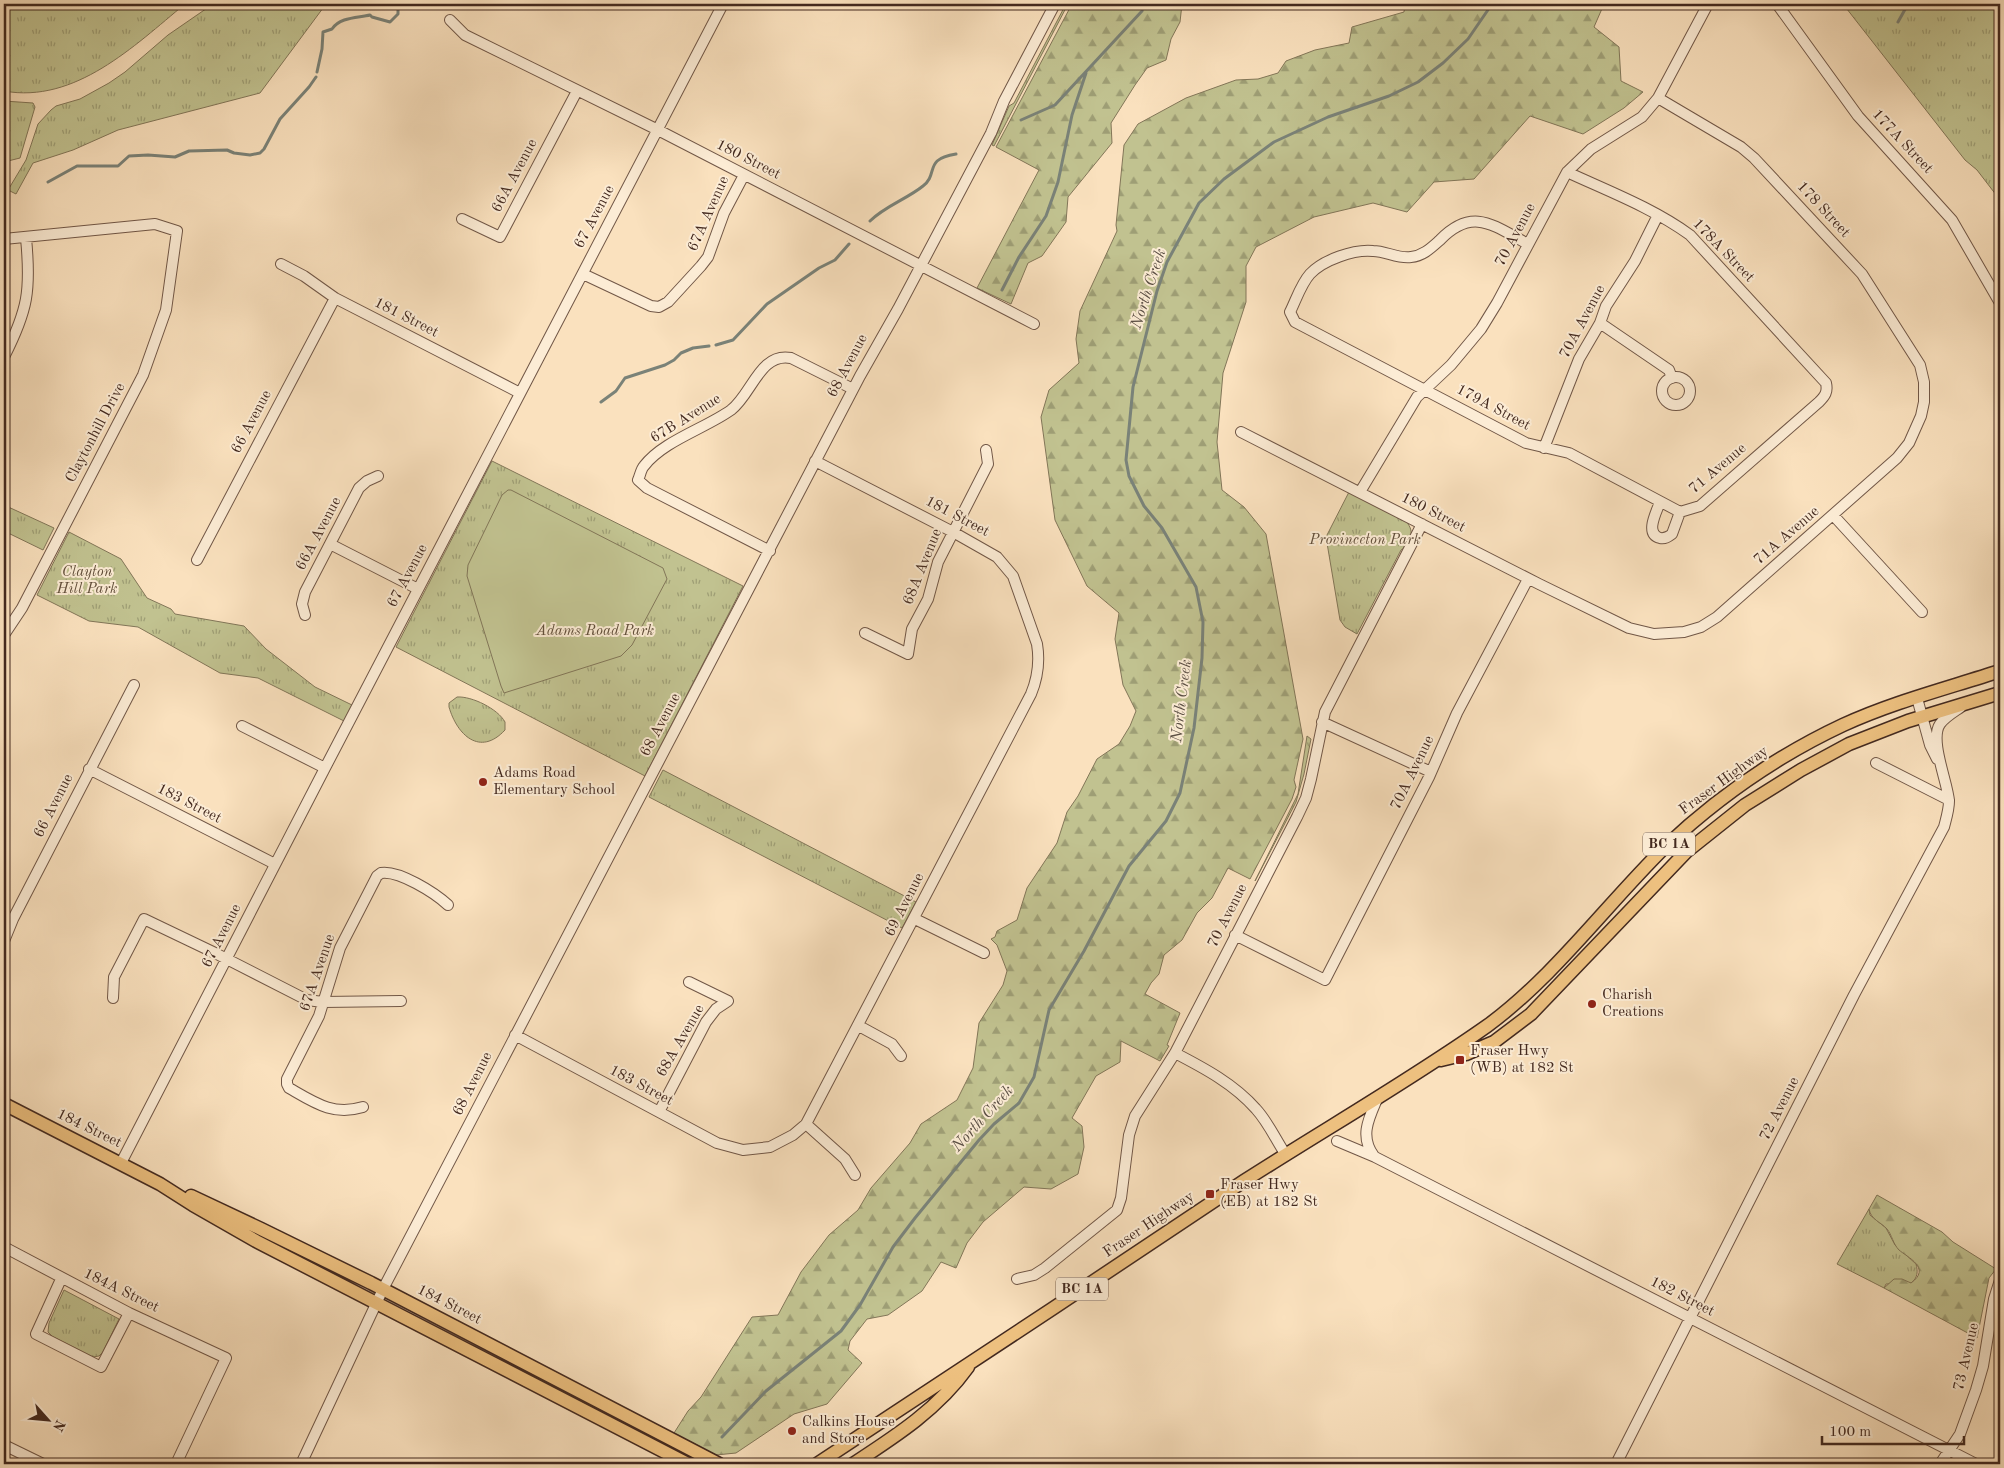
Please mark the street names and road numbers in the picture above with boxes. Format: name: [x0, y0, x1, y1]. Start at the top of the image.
street label: 177A Street: [1869, 107, 1935, 177]
street label: 66A Avenue: [489, 137, 541, 215]
street label: 180 Street: [713, 137, 783, 183]
street label: 67A Avenue: [686, 174, 732, 254]
street label: 178 Street: [1794, 179, 1852, 241]
street label: 67 Avenue: [572, 183, 618, 251]
street label: 70 Avenue: [1493, 201, 1539, 269]
street label: 178A Street: [1689, 216, 1757, 286]
street label: 70A Avenue: [1557, 283, 1609, 361]
street label: 181 Street: [371, 295, 441, 341]
street label: 68 Avenue: [825, 332, 871, 400]
street label: Claytonhill Drive: [63, 381, 129, 485]
street label: 179A Street: [1453, 382, 1533, 434]
street label: 66 Avenue: [229, 388, 275, 456]
street label: 67B Avenue: [648, 391, 724, 446]
street label: 71 Avenue: [1687, 441, 1749, 497]
street label: 180 Street: [1398, 490, 1468, 536]
street label: 181 Street: [923, 494, 991, 540]
street label: 66A Avenue: [293, 495, 345, 573]
street label: 71A Avenue: [1752, 504, 1822, 568]
street label: 68A Avenue: [901, 527, 945, 607]
street label: 67 Avenue: [385, 542, 431, 610]
street label: 68 Avenue: [638, 691, 684, 759]
street label: 70A Avenue: [1389, 733, 1437, 813]
street label: Fraser Highway: [1677, 744, 1771, 818]
street label: 66 Avenue: [32, 772, 76, 840]
street label: 183 Street: [154, 781, 224, 827]
road number: BC 1A: [1643, 832, 1695, 856]
street label: 69 Avenue: [883, 871, 927, 939]
street label: 70 Avenue: [1206, 882, 1250, 950]
street label: 67 Avenue: [200, 902, 244, 970]
street label: 67A Avenue: [298, 932, 338, 1014]
street label: 68A Avenue: [654, 1002, 708, 1080]
street label: 68 Avenue: [451, 1050, 495, 1118]
street label: 183 Street: [607, 1063, 675, 1109]
street label: 72 Avenue: [1758, 1075, 1802, 1143]
street label: 184 Street: [54, 1107, 124, 1151]
street label: Fraser Highway: [1101, 1189, 1197, 1261]
street label: 184A Street: [81, 1266, 161, 1316]
street label: 182 Street: [1647, 1274, 1717, 1320]
road number: BC 1A: [1056, 1278, 1108, 1300]
street label: 184 Street: [414, 1282, 484, 1328]
street label: 73 Avenue: [1952, 1321, 1982, 1392]

